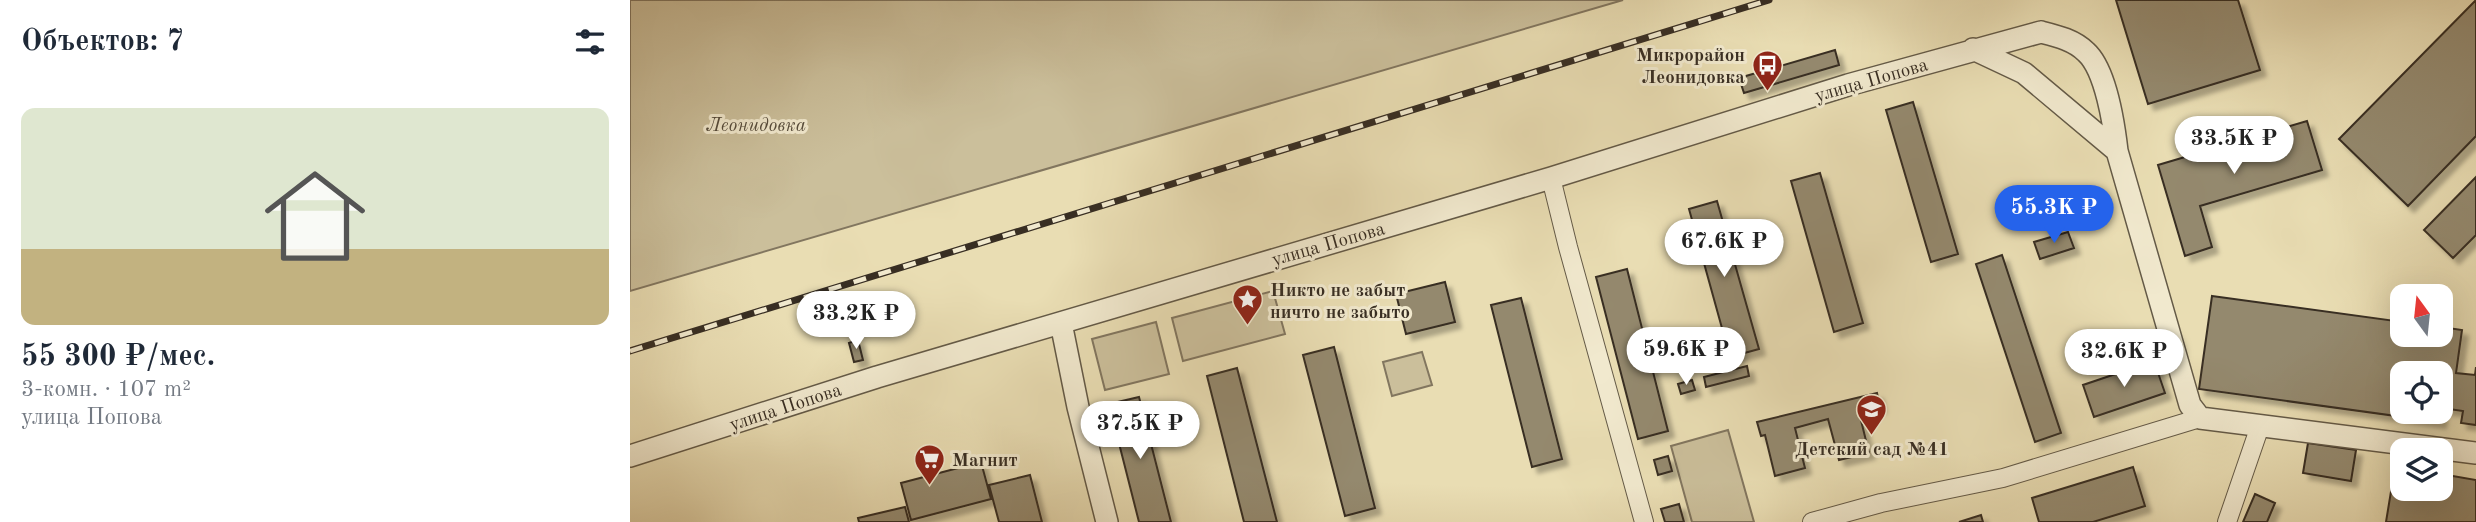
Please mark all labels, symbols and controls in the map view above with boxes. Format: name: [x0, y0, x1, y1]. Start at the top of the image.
icon: filters: [571, 23, 609, 61]
text: Объектов: 7: [21, 27, 184, 57]
place label: Микрорайон Леонидовка: [1636, 47, 1745, 88]
bus stop icon: Микрорайон Леонидовка: [1751, 48, 1785, 92]
street label: улица Попова: [1813, 56, 1931, 107]
pin: 33.5K ₽: [2169, 116, 2299, 176]
park label: Леонидовка: [706, 117, 806, 136]
text: 33.5K ₽: [2191, 127, 2277, 150]
icon: home: [252, 153, 378, 279]
pin: 55.3K ₽: [1989, 186, 2119, 245]
text: 55.3K ₽: [2011, 196, 2097, 219]
pin: 67.6K ₽: [1659, 219, 1789, 279]
street label: улица Попова: [1270, 220, 1388, 271]
text: 67.6K ₽: [1681, 230, 1767, 253]
place label: Никто не забыт ничто не забыто: [1270, 282, 1410, 323]
place icon: Никто не забыт ничто не забыто: [1230, 283, 1264, 327]
north arrow: [2390, 284, 2454, 346]
map controls: [2390, 284, 2453, 501]
pin: 33.2K ₽: [791, 292, 921, 351]
text: 33.2K ₽: [813, 302, 899, 325]
pin: 59.6K ₽: [1621, 328, 1751, 387]
pin: 32.6K ₽: [2059, 330, 2189, 389]
text: 59.6K ₽: [1643, 338, 1729, 361]
text: 32.6K ₽: [2081, 340, 2167, 363]
text: 55 300 ₽/мес.: [21, 342, 215, 372]
button: locate: [2390, 361, 2453, 424]
text: 3-комн. · 107 m²: [21, 378, 191, 401]
street label: улица Попова: [727, 381, 845, 435]
school or university icon: Детский сад №41: [1855, 392, 1889, 436]
pin: 37.5K ₽: [1075, 402, 1205, 461]
text: улица Попова: [21, 406, 162, 429]
text: 37.5K ₽: [1097, 412, 1183, 435]
button: layers: [2390, 438, 2453, 501]
place label: Детский сад №41: [1795, 441, 1949, 460]
supermarket icon: Магнит: [912, 442, 946, 486]
place label: Магнит: [952, 452, 1018, 471]

